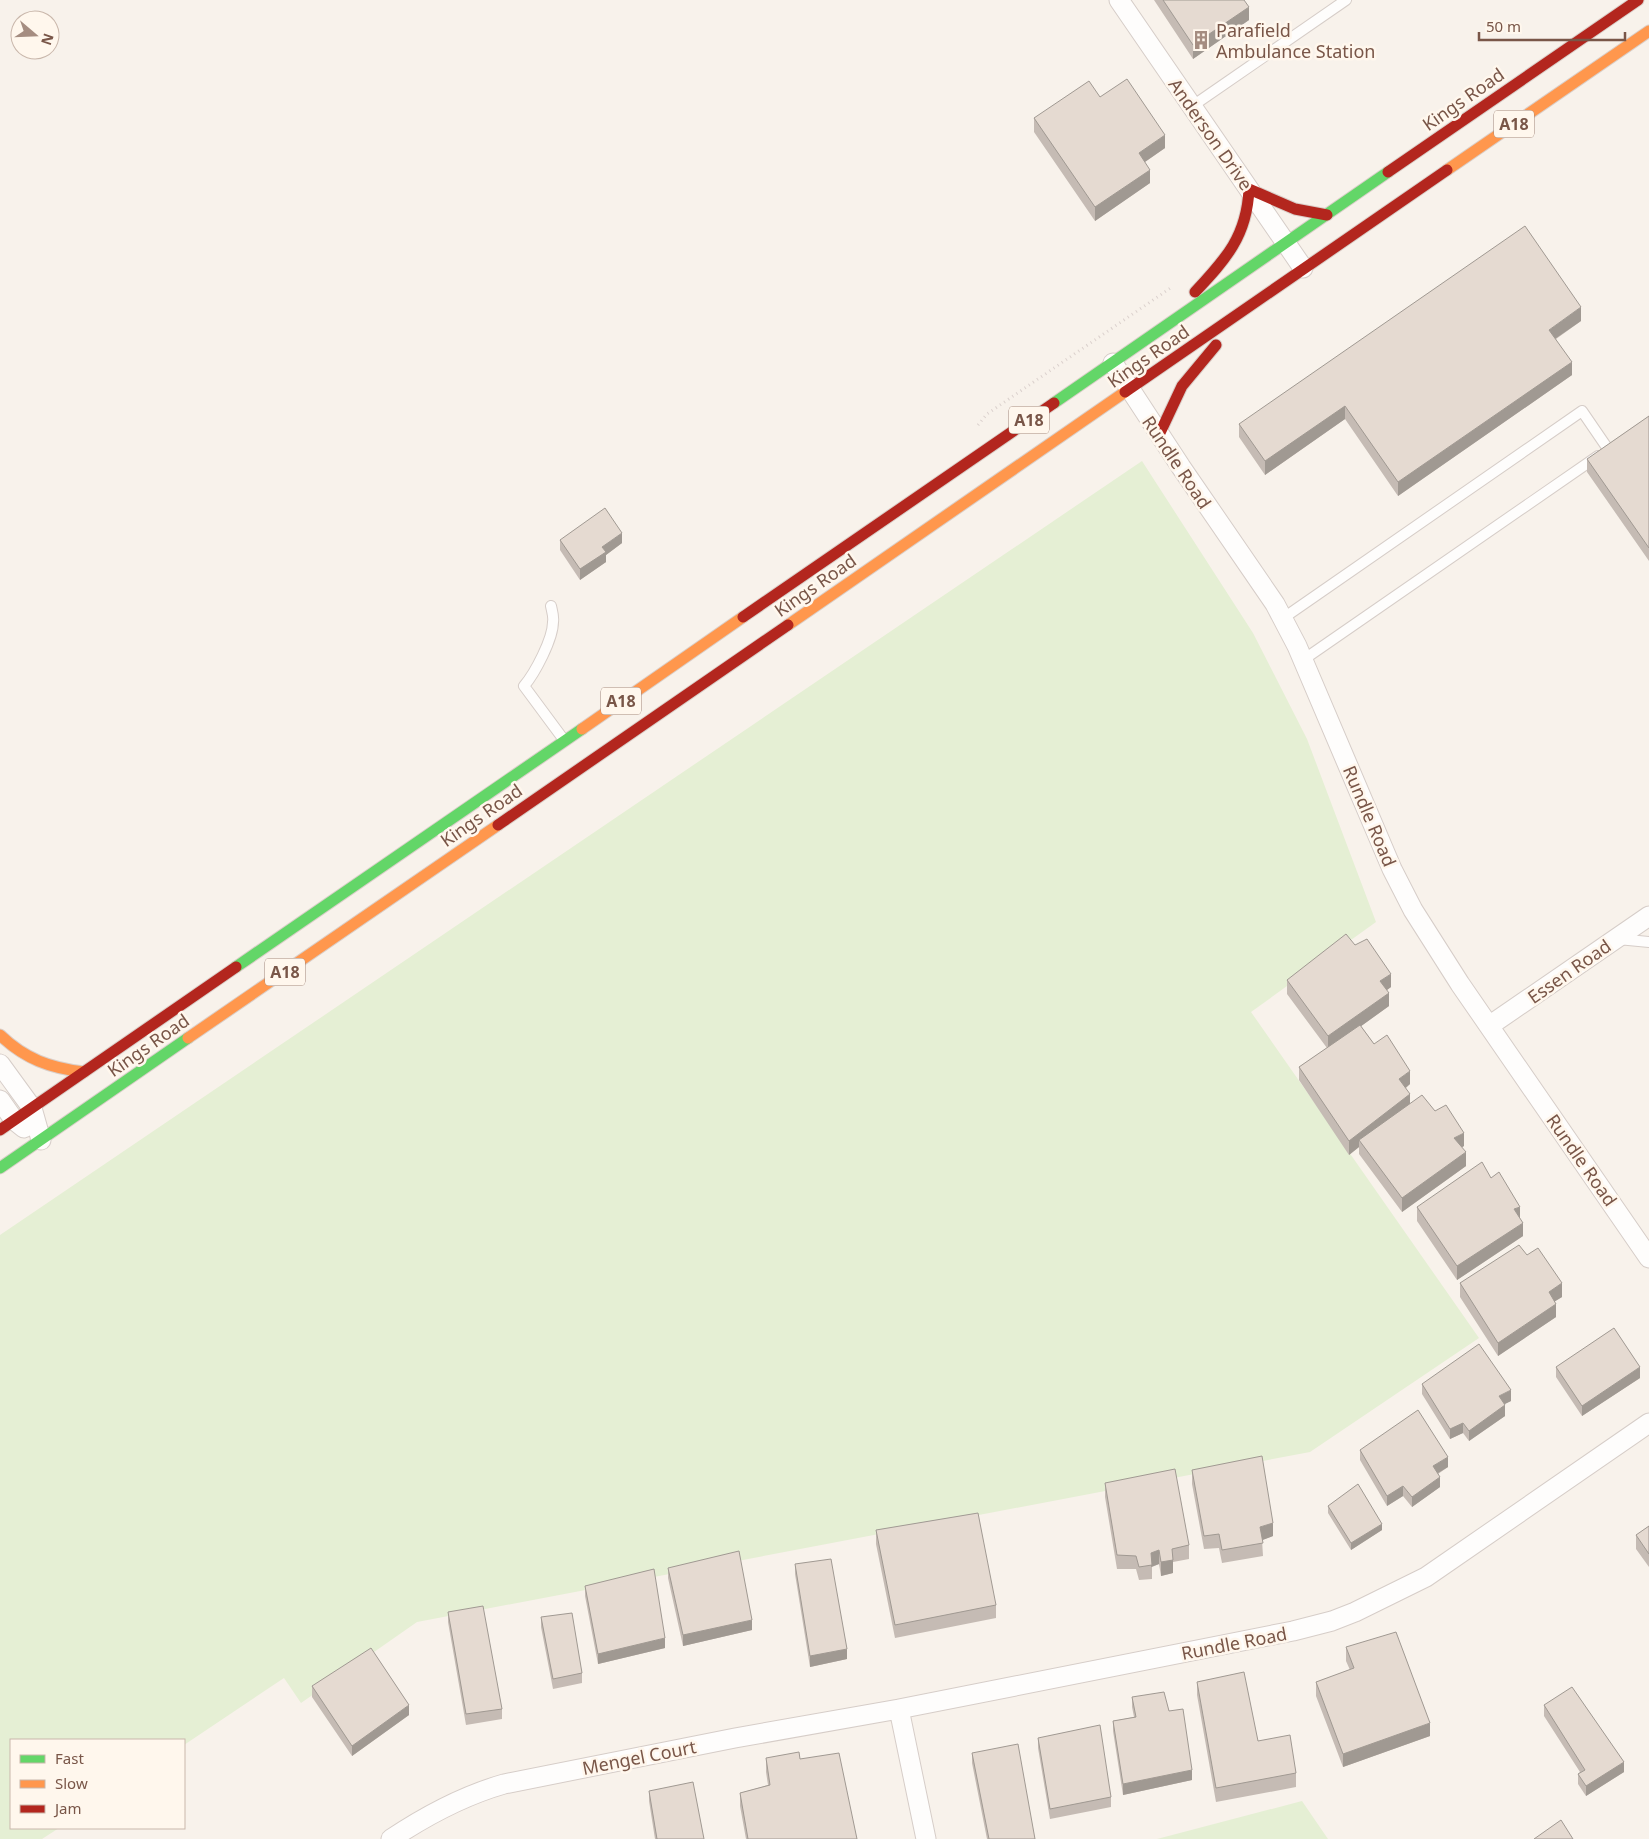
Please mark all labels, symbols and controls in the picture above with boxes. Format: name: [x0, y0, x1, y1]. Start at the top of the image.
north arrow: [10, 10, 60, 60]
scale bar: [1479, 10, 1625, 42]
text: 50 m: [1486, 16, 1521, 36]
place label: Parafield Ambulance Station: [1216, 18, 1376, 63]
building icon: Parafield Ambulance Station: [1190, 29, 1212, 51]
text: N: [37, 31, 59, 48]
street label: Kings Road: [1417, 62, 1509, 136]
street label: Anderson Drive: [1164, 73, 1258, 195]
road number: A18: [1494, 110, 1534, 138]
street label: Kings Road: [1102, 319, 1194, 393]
road number: A18: [1009, 406, 1049, 434]
street label: Rundle Road: [1137, 411, 1217, 513]
street label: Kings Road: [769, 548, 861, 622]
road number: A18: [601, 688, 641, 714]
street label: Rundle Road: [1338, 762, 1402, 870]
street label: Kings Road: [435, 778, 527, 852]
street label: Essen Road: [1523, 934, 1615, 1008]
road number: A18: [265, 959, 305, 986]
street label: Kings Road: [102, 1008, 194, 1082]
street label: Rundle Road: [1541, 1109, 1623, 1211]
street label: Rundle Road: [1179, 1621, 1289, 1665]
street label: Mengel Court: [580, 1734, 698, 1780]
legend: [10, 1739, 185, 1829]
text: Fast: [55, 1748, 84, 1768]
text: Slow: [55, 1773, 88, 1793]
text: Jam: [53, 1798, 82, 1818]

